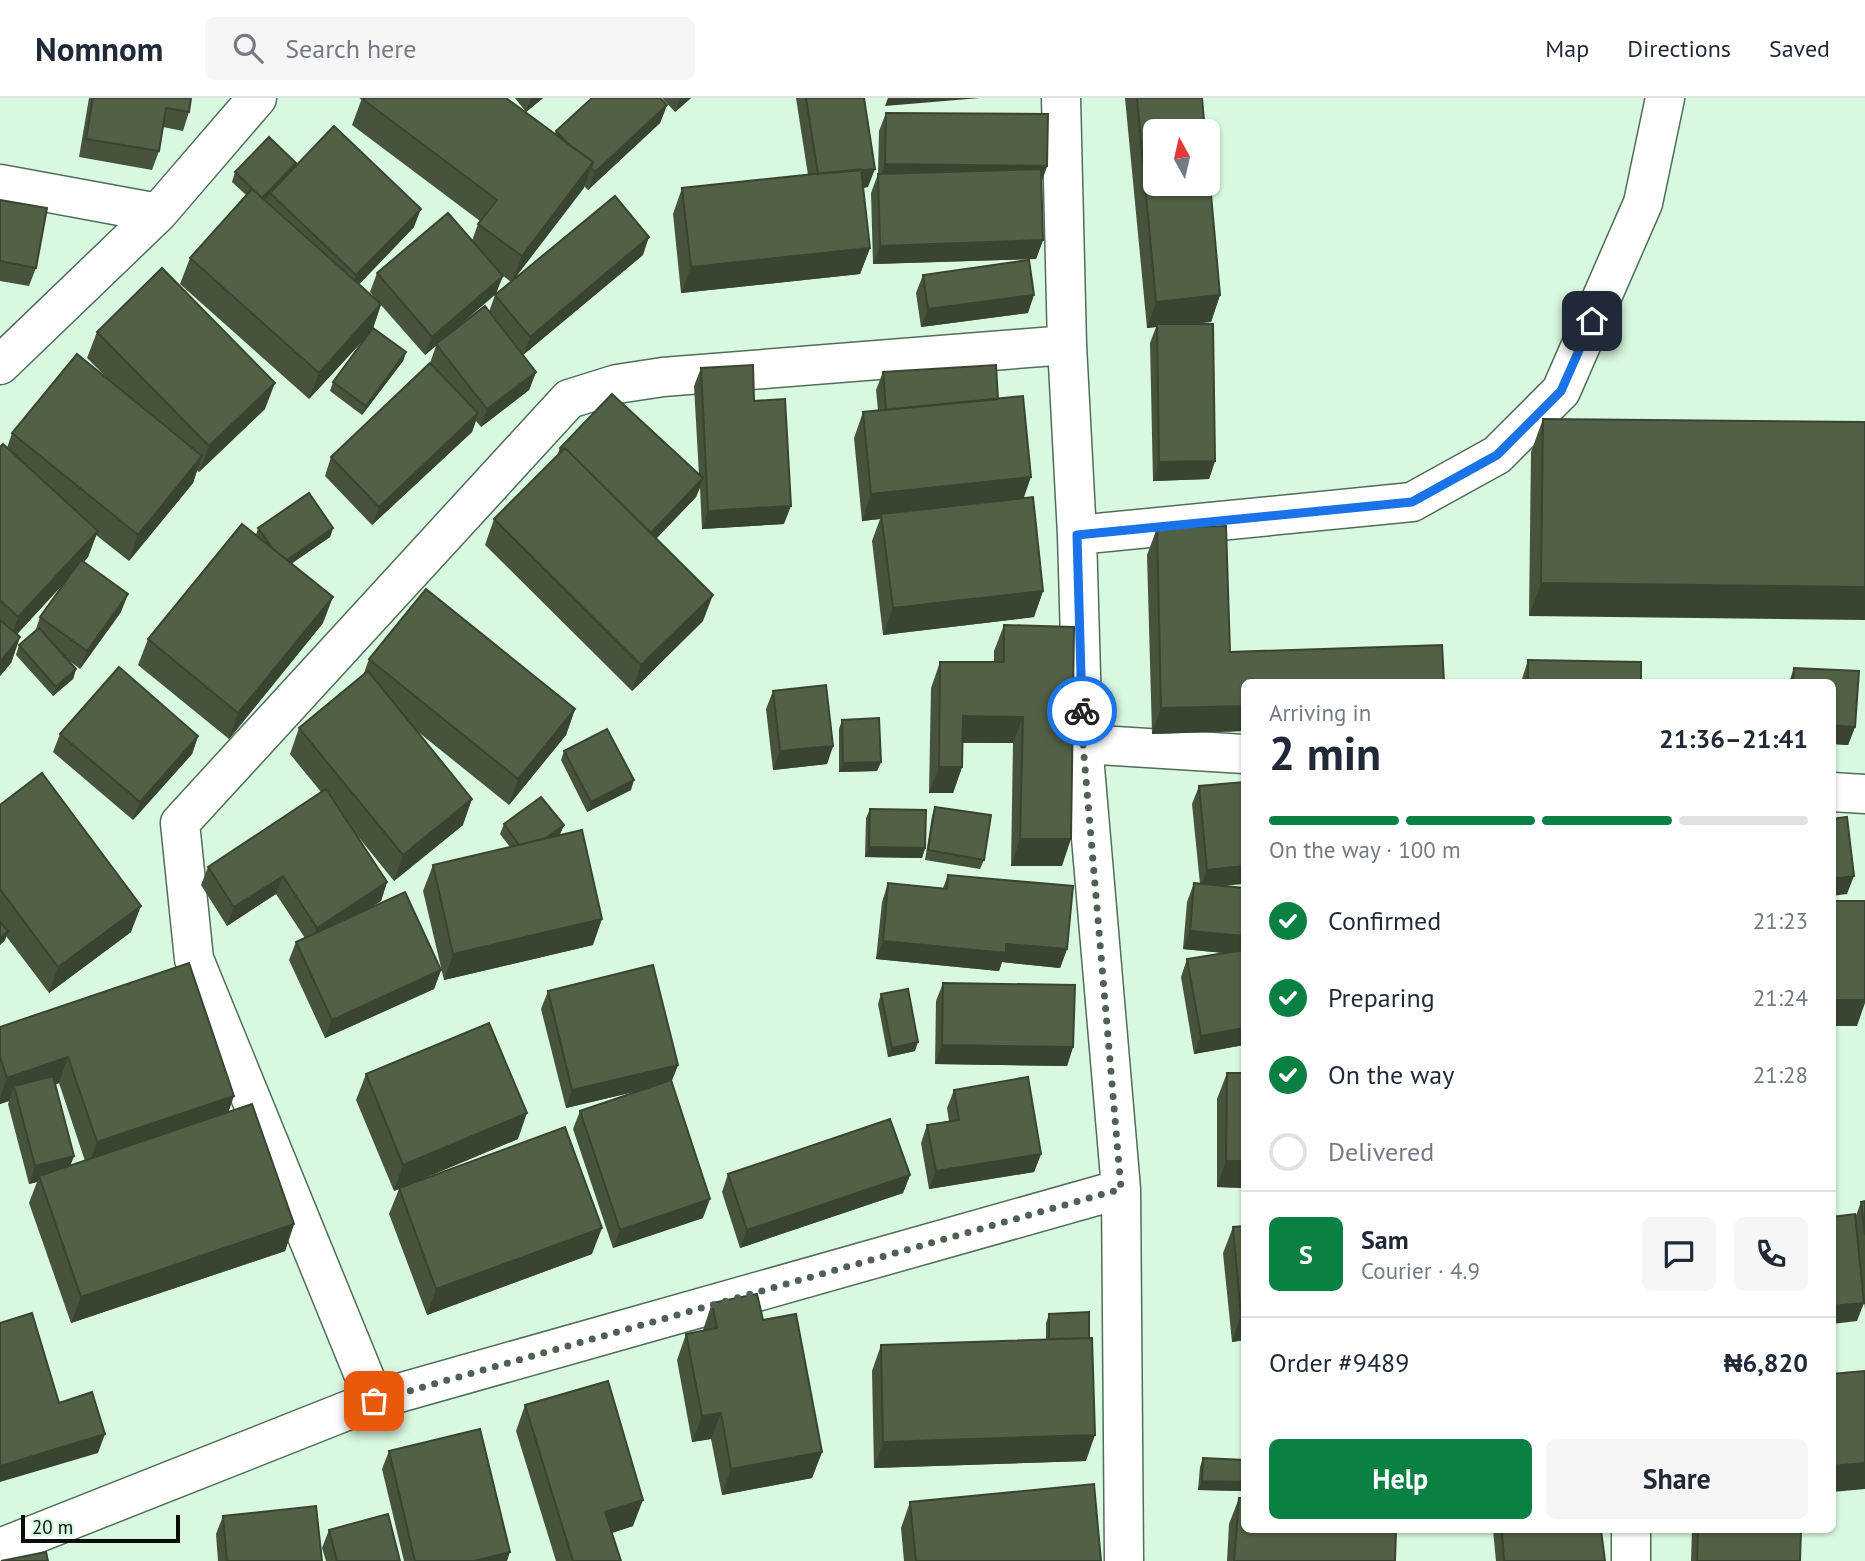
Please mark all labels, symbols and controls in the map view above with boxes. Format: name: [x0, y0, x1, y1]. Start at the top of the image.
search box: [205, 17, 695, 80]
text: Nomnom: [35, 27, 163, 70]
icon: search: [229, 29, 267, 67]
text: Search here: [285, 32, 416, 65]
text: Map: [1545, 33, 1589, 64]
text: Directions: [1627, 33, 1731, 64]
text: Saved: [1769, 33, 1830, 64]
north arrow: [1143, 119, 1220, 196]
map controls: [1143, 119, 1220, 196]
pin: [1562, 291, 1622, 351]
icon: home: [1573, 302, 1611, 340]
courier: [1047, 676, 1117, 746]
icon: bike: [1063, 692, 1101, 730]
text: Arriving in: [1269, 698, 1371, 727]
text: 21:36–21:41: [1659, 722, 1808, 755]
text: 2 min: [1269, 723, 1381, 783]
text: On the way · 100 m: [1269, 835, 1461, 864]
icon: check: [1269, 902, 1307, 940]
text: Confirmed: [1328, 904, 1441, 937]
text: 21:23: [1753, 906, 1808, 935]
icon: check: [1269, 979, 1307, 1017]
text: Preparing: [1328, 981, 1435, 1014]
text: 21:24: [1753, 983, 1808, 1012]
icon: check: [1269, 1056, 1307, 1094]
text: On the way: [1328, 1058, 1454, 1091]
text: 21:28: [1753, 1060, 1808, 1089]
text: Delivered: [1328, 1135, 1434, 1168]
button: chat: [1642, 1217, 1716, 1291]
button: phone: [1734, 1217, 1808, 1291]
text: Sam: [1361, 1223, 1409, 1256]
text: S: [1299, 1238, 1313, 1271]
text: Courier · 4.9: [1361, 1256, 1480, 1285]
text: Order #9489: [1269, 1346, 1409, 1379]
text: ₦6,820: [1724, 1346, 1808, 1379]
pin: [344, 1371, 404, 1431]
icon: bag: [355, 1382, 393, 1420]
button: Help: [1269, 1439, 1532, 1519]
button: Share: [1546, 1439, 1808, 1519]
scale bar: [21, 1512, 180, 1544]
text: 20 m: [32, 1515, 73, 1539]

